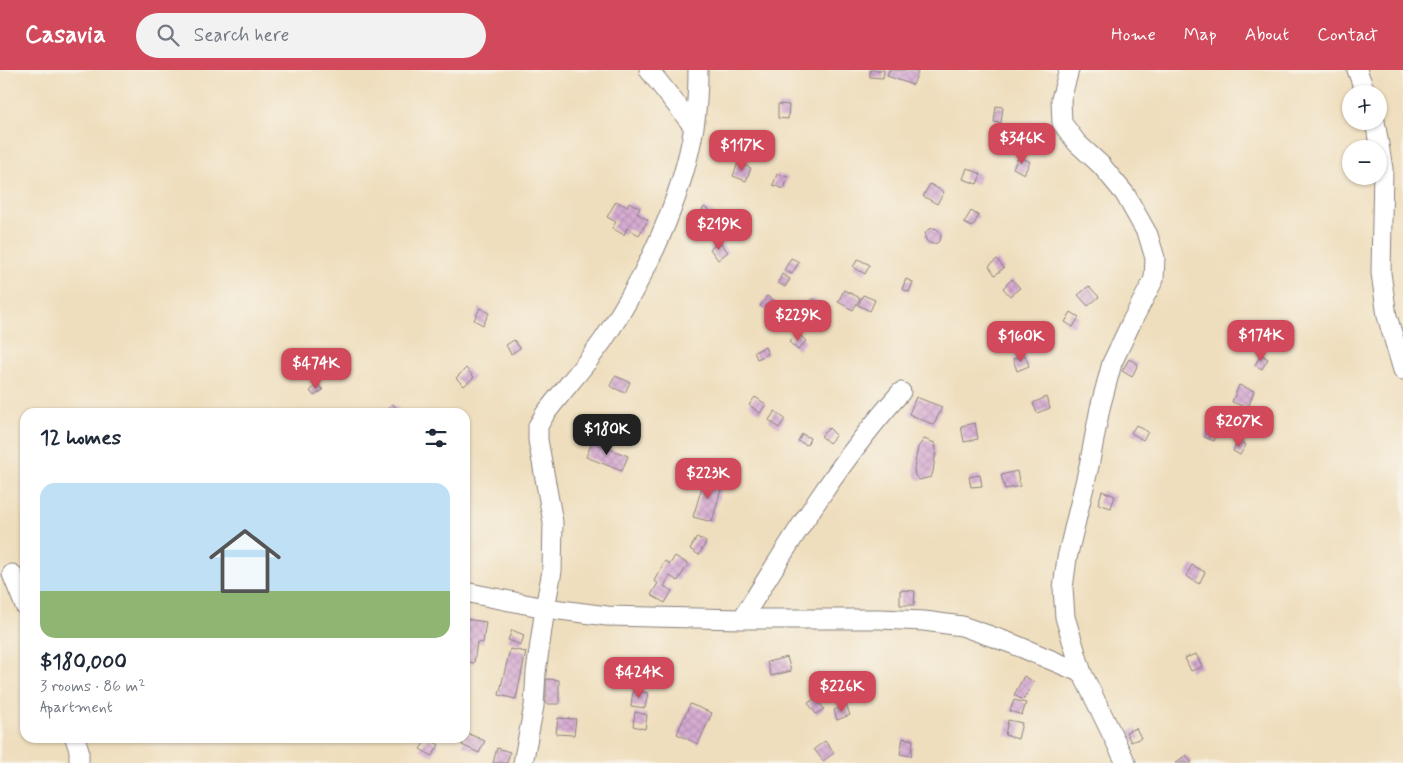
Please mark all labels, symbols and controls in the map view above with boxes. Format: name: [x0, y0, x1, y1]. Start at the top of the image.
search box: [136, 13, 486, 58]
text: Casavia: [25, 20, 106, 51]
icon: search: [154, 21, 182, 49]
text: Search here: [194, 23, 289, 48]
text: Home: [1111, 23, 1156, 47]
text: Map: [1184, 23, 1217, 47]
text: About: [1245, 23, 1289, 47]
text: Contact: [1317, 23, 1378, 47]
map controls: [1342, 85, 1387, 185]
button: +: [1342, 85, 1387, 130]
pin: $346K: [987, 122, 1057, 165]
text: $346K: [999, 128, 1045, 149]
pin: $117K: [707, 129, 777, 172]
text: $117K: [720, 135, 764, 156]
button: −: [1342, 140, 1387, 185]
pin: $219K: [684, 208, 754, 251]
text: $219K: [697, 214, 741, 235]
pin: $229K: [763, 300, 833, 342]
text: $229K: [775, 305, 821, 326]
pin: $160K: [986, 320, 1056, 363]
pin: $174K: [1226, 320, 1296, 362]
text: $174K: [1238, 325, 1284, 346]
text: $160K: [998, 326, 1044, 347]
pin: $474K: [281, 348, 351, 390]
text: $474K: [292, 353, 340, 374]
pin: $207K: [1204, 406, 1274, 448]
text: $207K: [1216, 411, 1262, 432]
pin: $180K: [572, 414, 642, 456]
text: $180K: [584, 419, 630, 440]
text: 12 homes: [40, 424, 121, 452]
icon: filters: [422, 424, 450, 452]
pin: $223K: [673, 458, 743, 500]
text: $223K: [686, 463, 730, 484]
icon: home: [200, 516, 290, 606]
text: $180,000: [40, 648, 127, 676]
pin: $424K: [604, 656, 674, 699]
text: $424K: [615, 662, 663, 683]
pin: $226K: [807, 670, 877, 713]
text: 3 rooms · 86 m²: [40, 676, 145, 697]
text: $226K: [820, 676, 864, 697]
text: Apartment: [40, 697, 113, 718]

